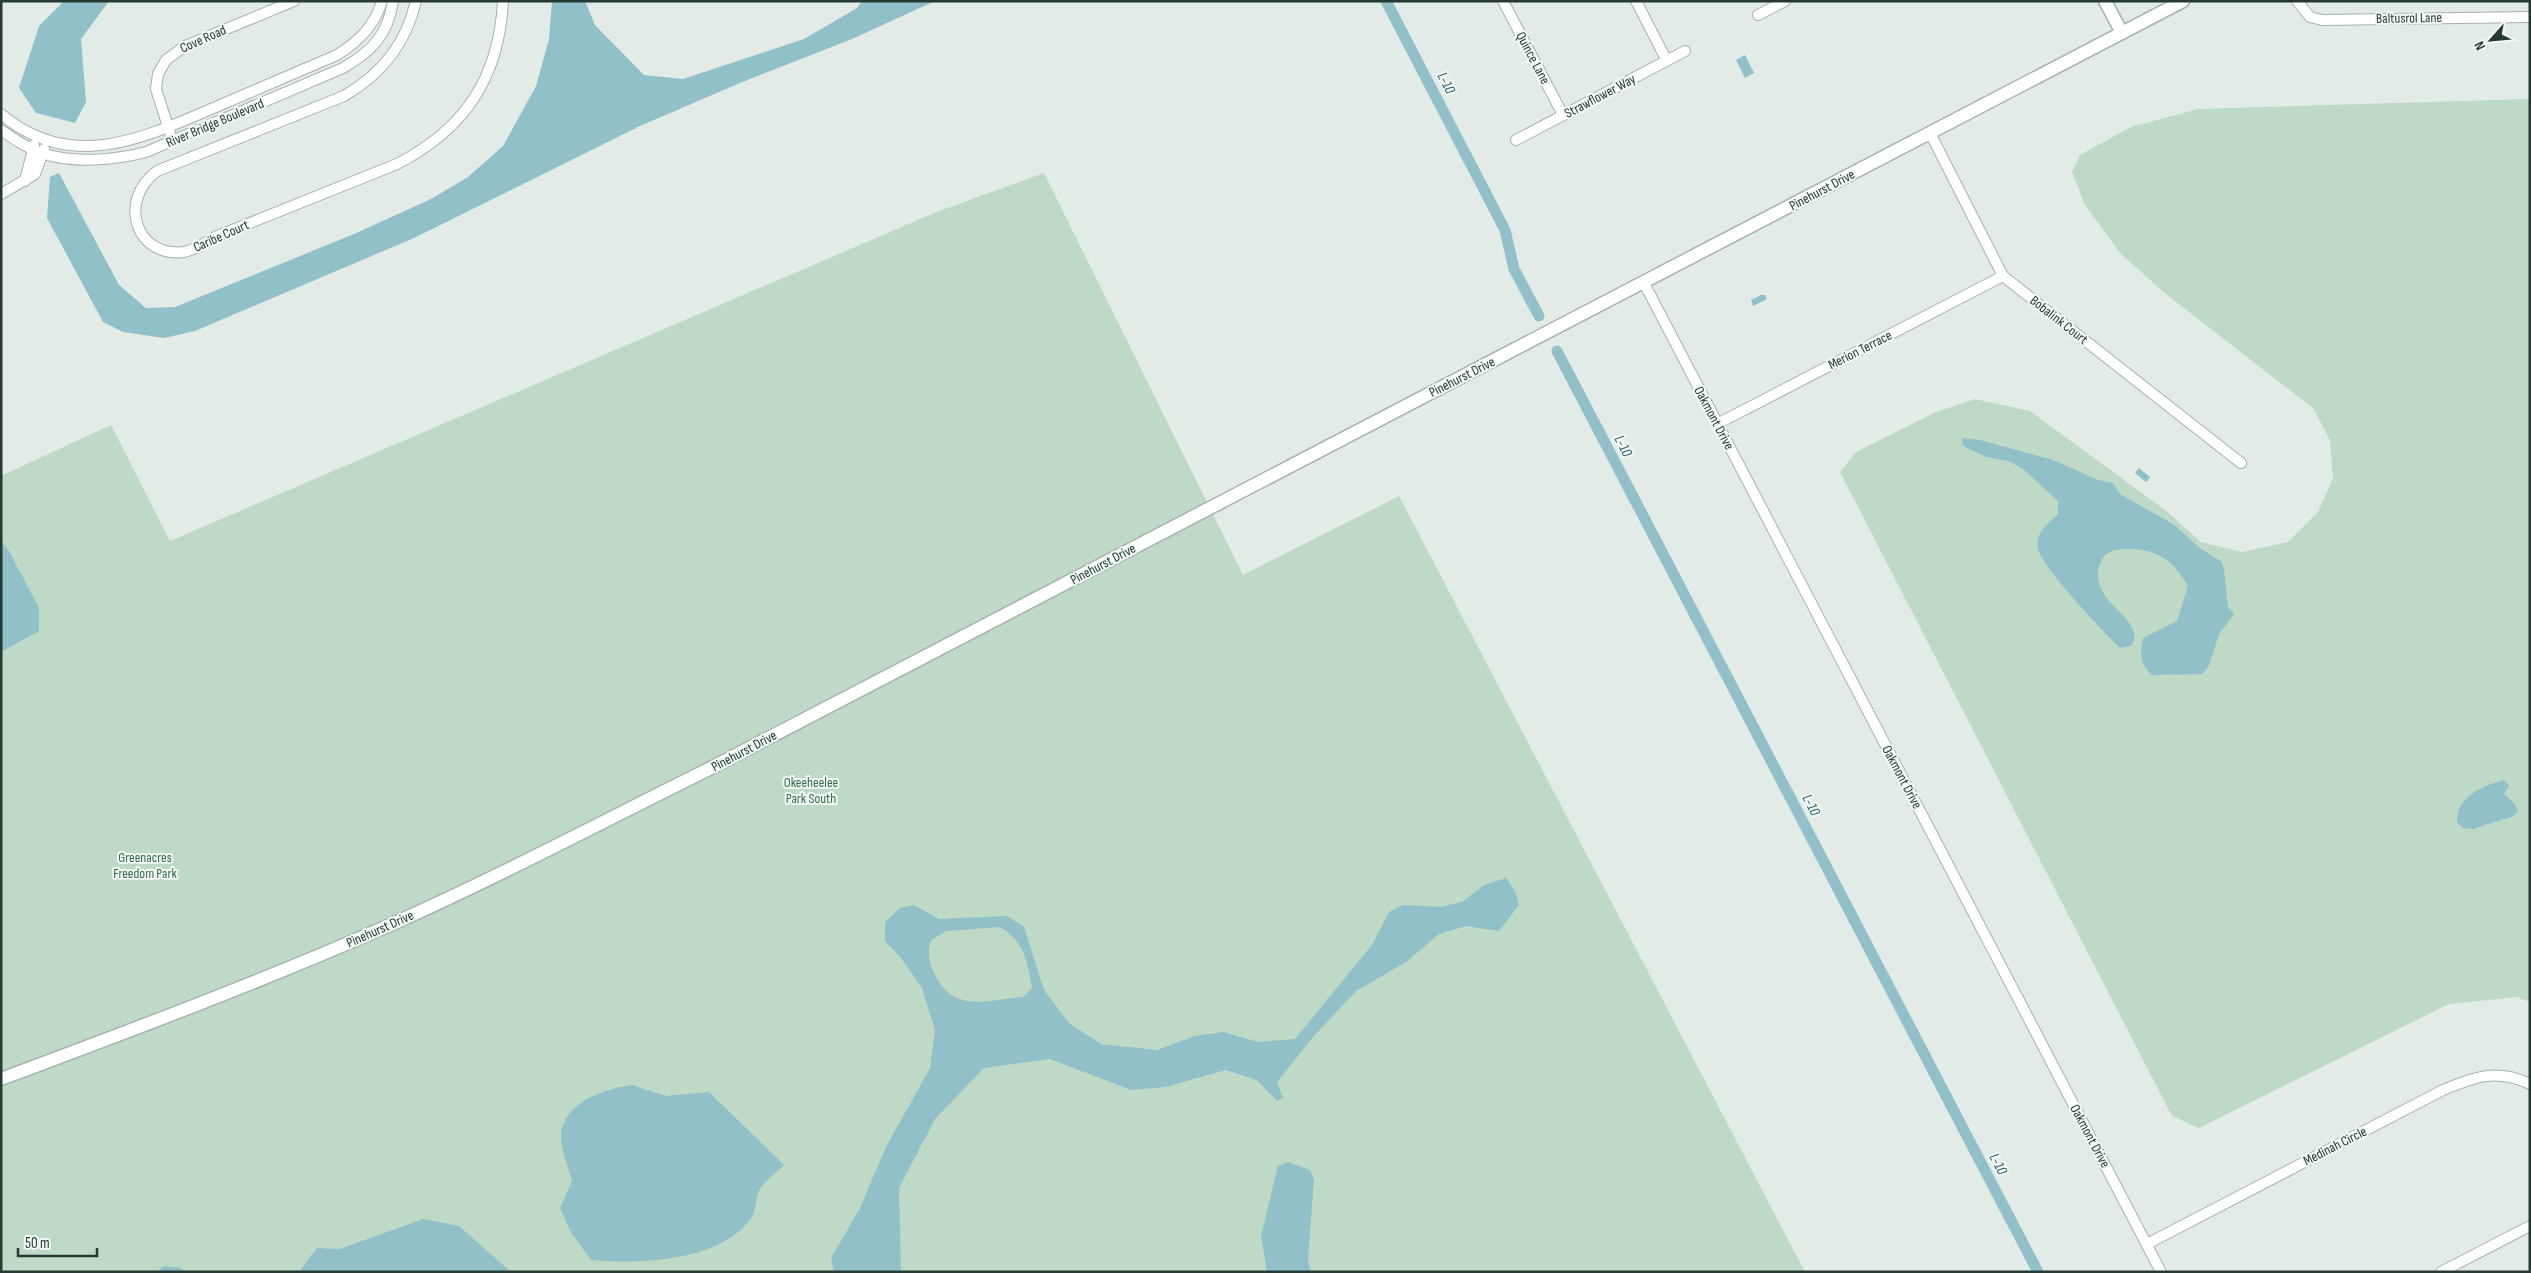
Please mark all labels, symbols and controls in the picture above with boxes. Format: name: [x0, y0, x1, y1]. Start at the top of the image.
street label: Baltusrol Lane: [2376, 9, 2442, 27]
north arrow: [2466, 15, 2516, 65]
street label: Cove Road: [177, 21, 229, 57]
street label: Quince Lane: [1512, 29, 1554, 87]
text: N: [2471, 38, 2489, 53]
water label: L-10: [1432, 69, 1460, 97]
street label: Strawflower Way: [1561, 70, 1639, 122]
street label: River Bridge Boulevard: [164, 95, 267, 151]
street label: Pinehurst Drive: [1786, 166, 1858, 214]
street label: Caribe Court: [191, 216, 251, 256]
street label: Bobalink Court: [2027, 292, 2091, 348]
street label: Merion Terrace: [1825, 327, 1895, 373]
street label: Pinehurst Drive: [1426, 353, 1498, 401]
street label: Oakmont Drive: [1690, 383, 1738, 453]
water label: L-10: [1609, 432, 1637, 460]
street label: Pinehurst Drive: [1067, 540, 1139, 588]
street label: Pinehurst Drive: [708, 727, 780, 775]
street label: Oakmont Drive: [1878, 742, 1926, 812]
park label: Okeeheelee Park South: [784, 774, 838, 807]
water label: L-10: [1797, 791, 1825, 819]
park label: Greenacres Freedom Park: [113, 849, 177, 882]
street label: Pinehurst Drive: [344, 907, 416, 951]
street label: Oakmont Drive: [2066, 1101, 2114, 1171]
street label: Medinah Circle: [2300, 1123, 2370, 1169]
water label: L-10: [1984, 1150, 2012, 1178]
scale bar: [18, 1226, 96, 1258]
text: 50 m: [25, 1234, 50, 1253]

